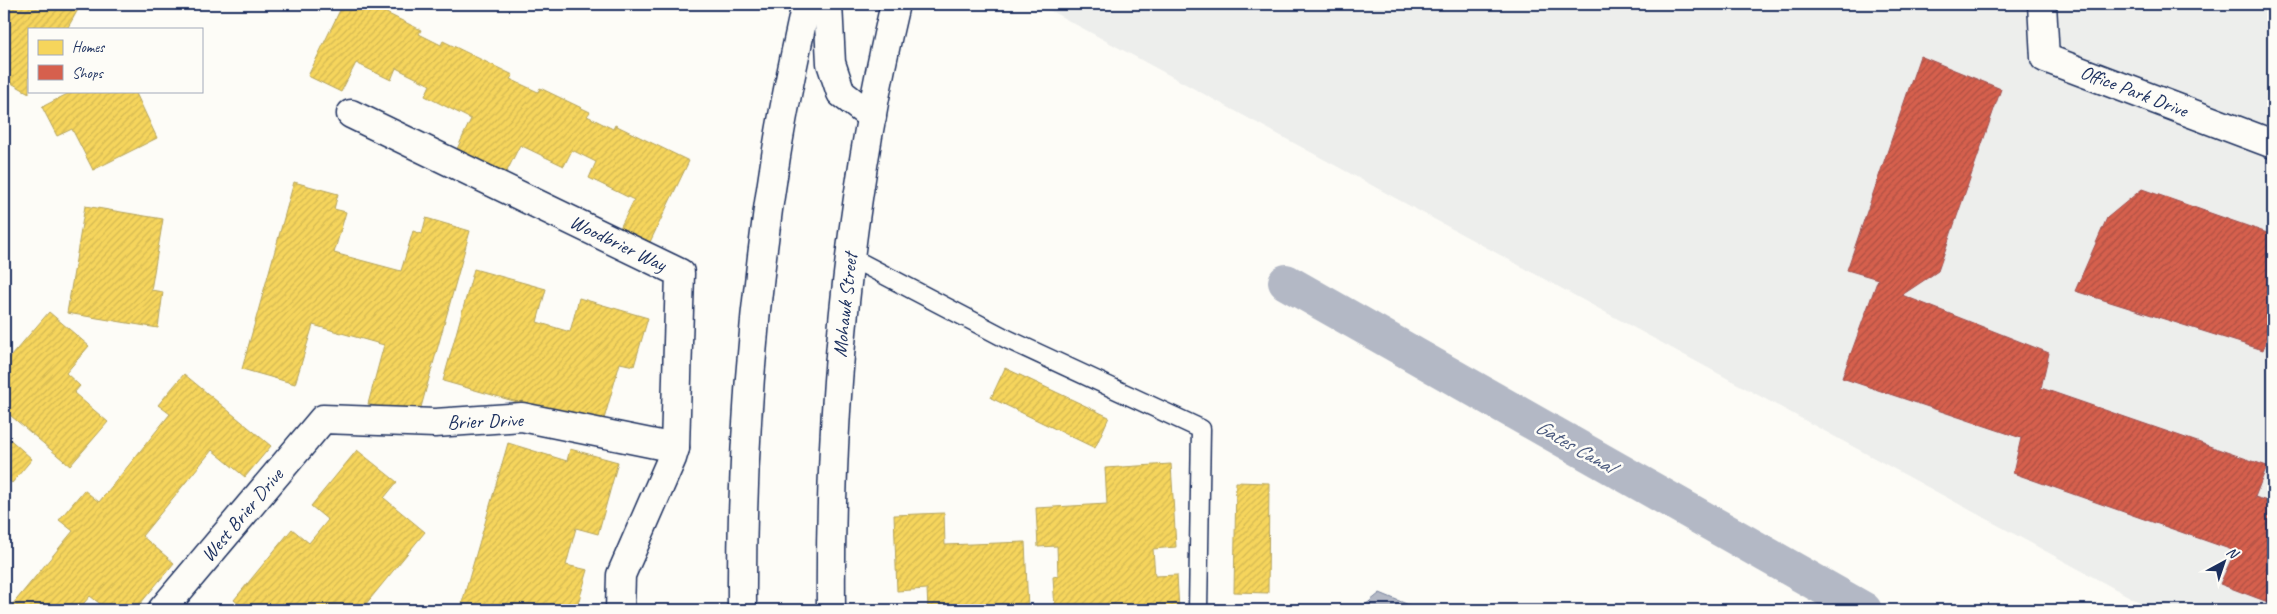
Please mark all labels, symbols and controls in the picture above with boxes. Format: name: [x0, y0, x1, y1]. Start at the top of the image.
legend: [28, 28, 202, 92]
text: Homes: [72, 38, 106, 57]
street label: Office Park Drive: [2077, 59, 2192, 123]
text: Shops: [72, 64, 105, 83]
street label: Woodbrier Way: [566, 209, 671, 278]
street label: Mohawk Street: [827, 248, 863, 358]
street label: Brier Drive: [447, 407, 525, 435]
water label: Gates Canal: [1531, 413, 1625, 483]
street label: West Brier Drive: [196, 462, 289, 567]
north arrow: [2200, 536, 2250, 586]
text: N: [2223, 543, 2243, 563]

